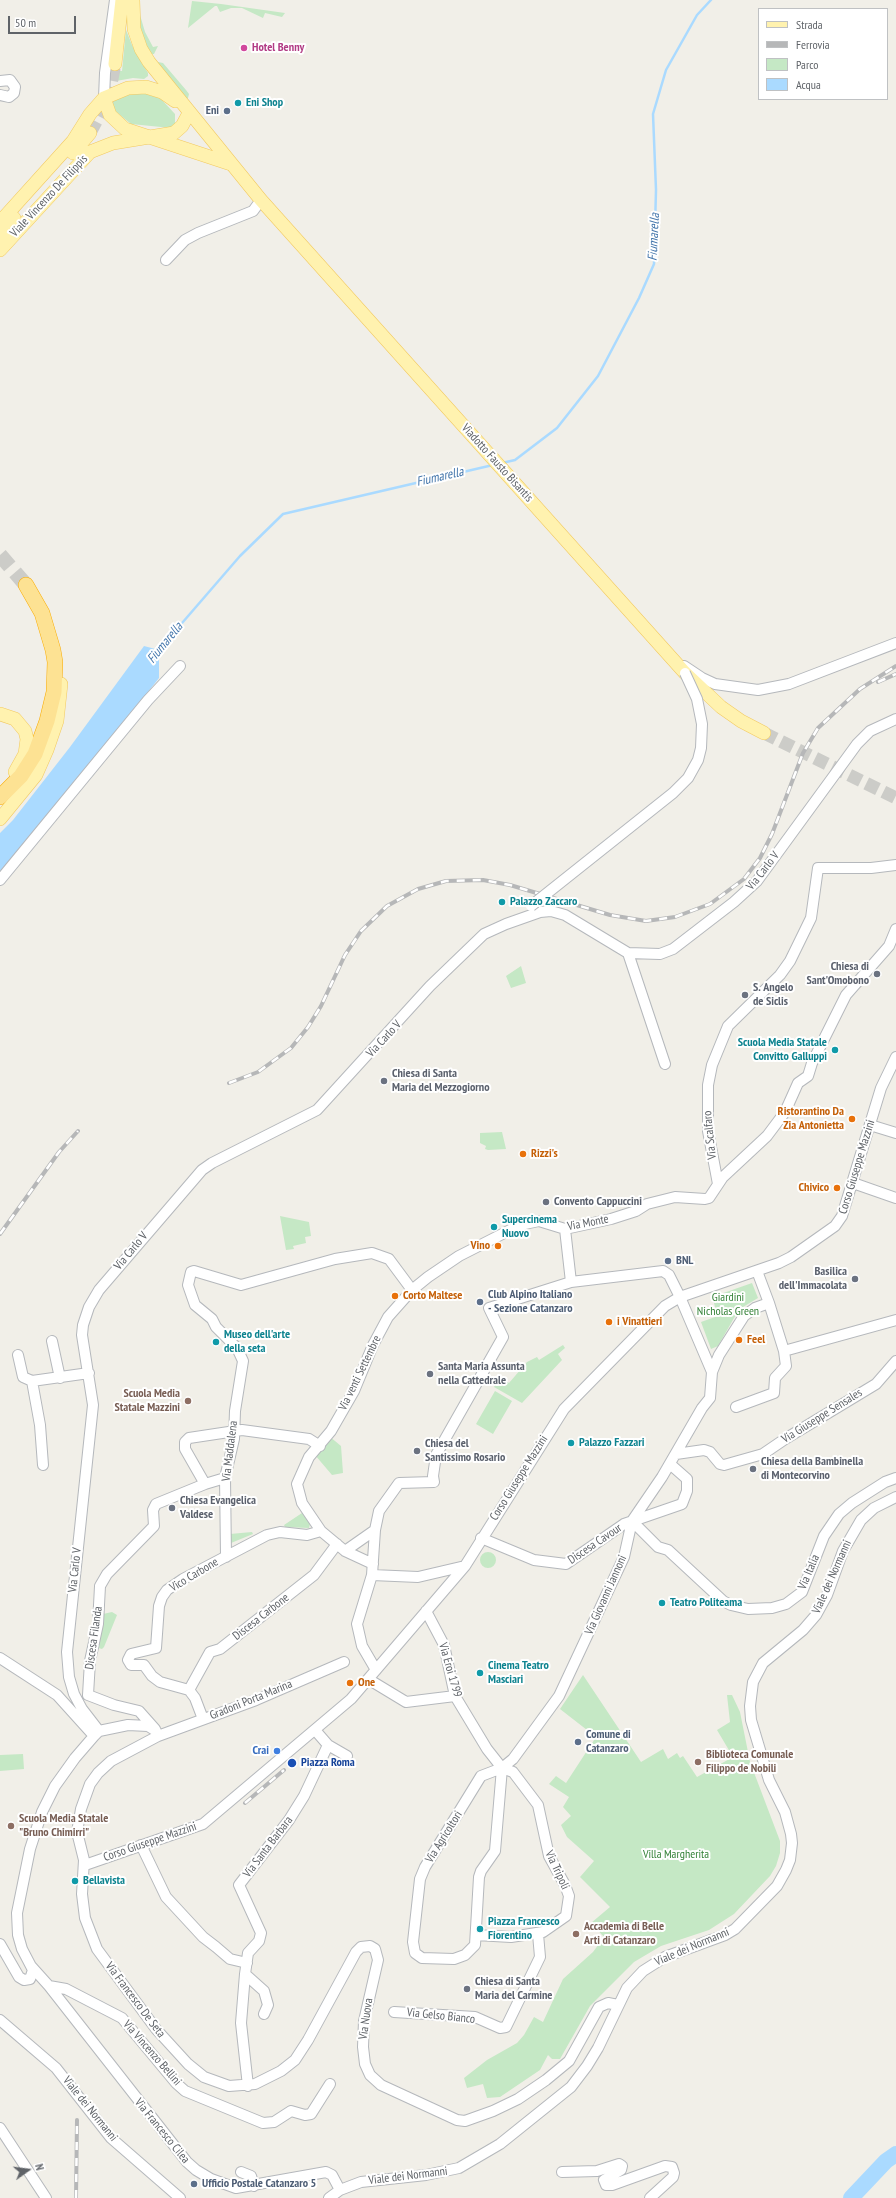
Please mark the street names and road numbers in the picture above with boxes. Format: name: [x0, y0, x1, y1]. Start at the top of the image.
street label: Viale Vincenzo De Filippis: [7, 152, 91, 240]
street label: Viadotto Fausto Bisantis: [458, 421, 536, 505]
street label: Via Carlo V: [743, 849, 783, 893]
street label: Via Carlo V: [363, 1018, 405, 1060]
street label: Via Scalfaro: [700, 1110, 720, 1160]
street label: Corso Giuseppe Mazzini: [836, 1118, 878, 1216]
street label: Via Monte: [566, 1212, 610, 1234]
street label: Via Carlo V: [111, 1229, 151, 1273]
street label: Via venti Settembre: [336, 1333, 384, 1413]
street label: Via Giuseppe Sensales: [779, 1385, 865, 1447]
street label: Via Maddalena: [219, 1420, 241, 1482]
street label: Corso Giuseppe Mazzini: [487, 1433, 551, 1523]
street label: Discesa Cavour: [565, 1521, 625, 1567]
street label: Viale dei Normanni: [809, 1538, 855, 1616]
street label: Via Carlo V: [65, 1547, 85, 1593]
street label: Via Italia: [795, 1552, 823, 1592]
street label: Via Giovanni Jannoni: [582, 1553, 630, 1637]
street label: Vico Carbone: [167, 1555, 221, 1595]
street label: Discesa Carbone: [230, 1591, 292, 1643]
street label: Discesa Filanda: [82, 1605, 106, 1671]
street label: Via Eroi 1799: [435, 1641, 465, 1699]
street label: Gradoni Porta Marina: [208, 1677, 294, 1723]
street label: Via Agricoltori: [422, 1808, 466, 1866]
street label: Via Santa Barbara: [240, 1813, 296, 1881]
street label: Corso Giuseppe Mazzini: [101, 1819, 199, 1865]
street label: Via Tripoli: [542, 1848, 572, 1892]
street label: Viale dei Normanni: [653, 1925, 731, 1969]
street label: Via Francesco De Seta: [102, 1959, 168, 2041]
street label: Via Nuova: [356, 1997, 376, 2041]
street label: Via Gelso Bianco: [406, 2005, 476, 2027]
street label: Via Vincenzo Bellini: [120, 2017, 184, 2089]
street label: Viale dei Normanni: [59, 2074, 121, 2144]
street label: Via Francesco Cilea: [131, 2096, 193, 2166]
street label: Viale dei Normanni: [368, 2164, 448, 2188]

